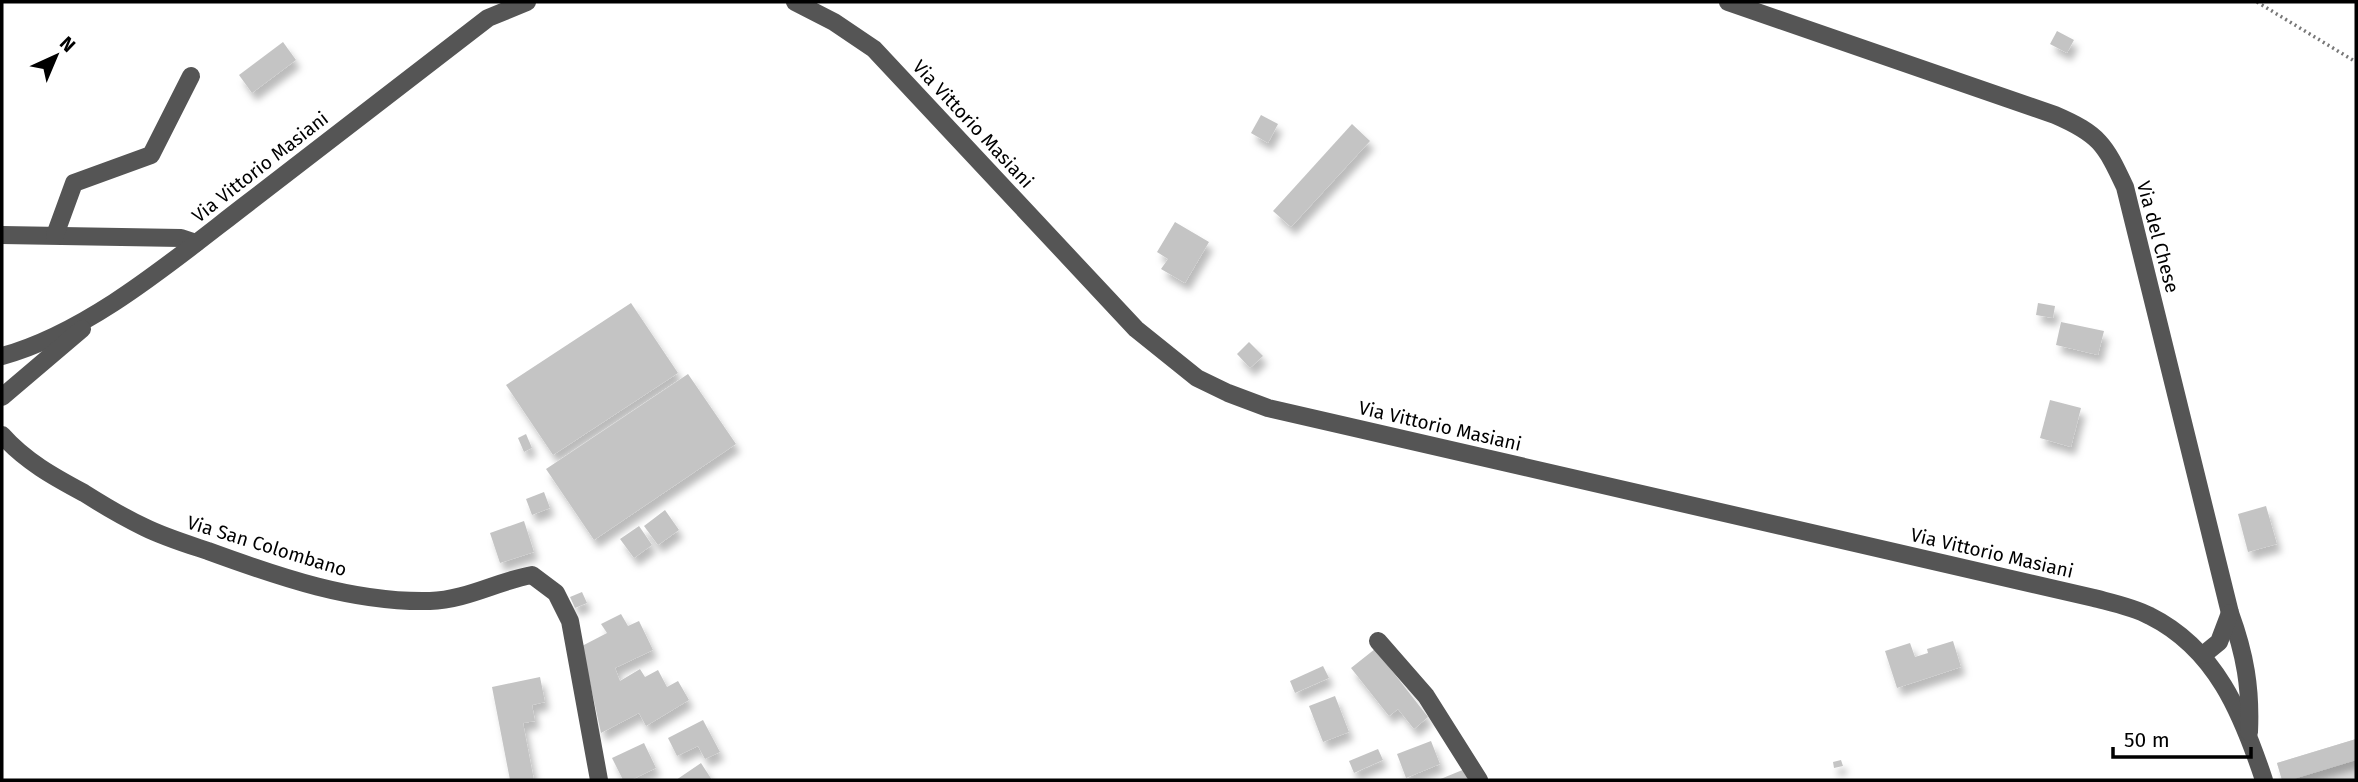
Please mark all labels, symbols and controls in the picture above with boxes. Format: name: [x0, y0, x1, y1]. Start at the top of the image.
north arrow: [21, 21, 91, 91]
text: N: [55, 31, 80, 57]
street label: Via Vittorio Masiani: [908, 55, 1038, 193]
street label: Via Vittorio Masiani: [187, 107, 333, 227]
street label: Via del Chese: [2132, 179, 2184, 295]
street label: Via Vittorio Masiani: [1356, 396, 1524, 456]
street label: Via San Colombano: [184, 511, 350, 581]
street label: Via Vittorio Masiani: [1908, 523, 2076, 583]
scale bar: [2113, 716, 2251, 760]
text: 50 m: [2124, 727, 2170, 753]

